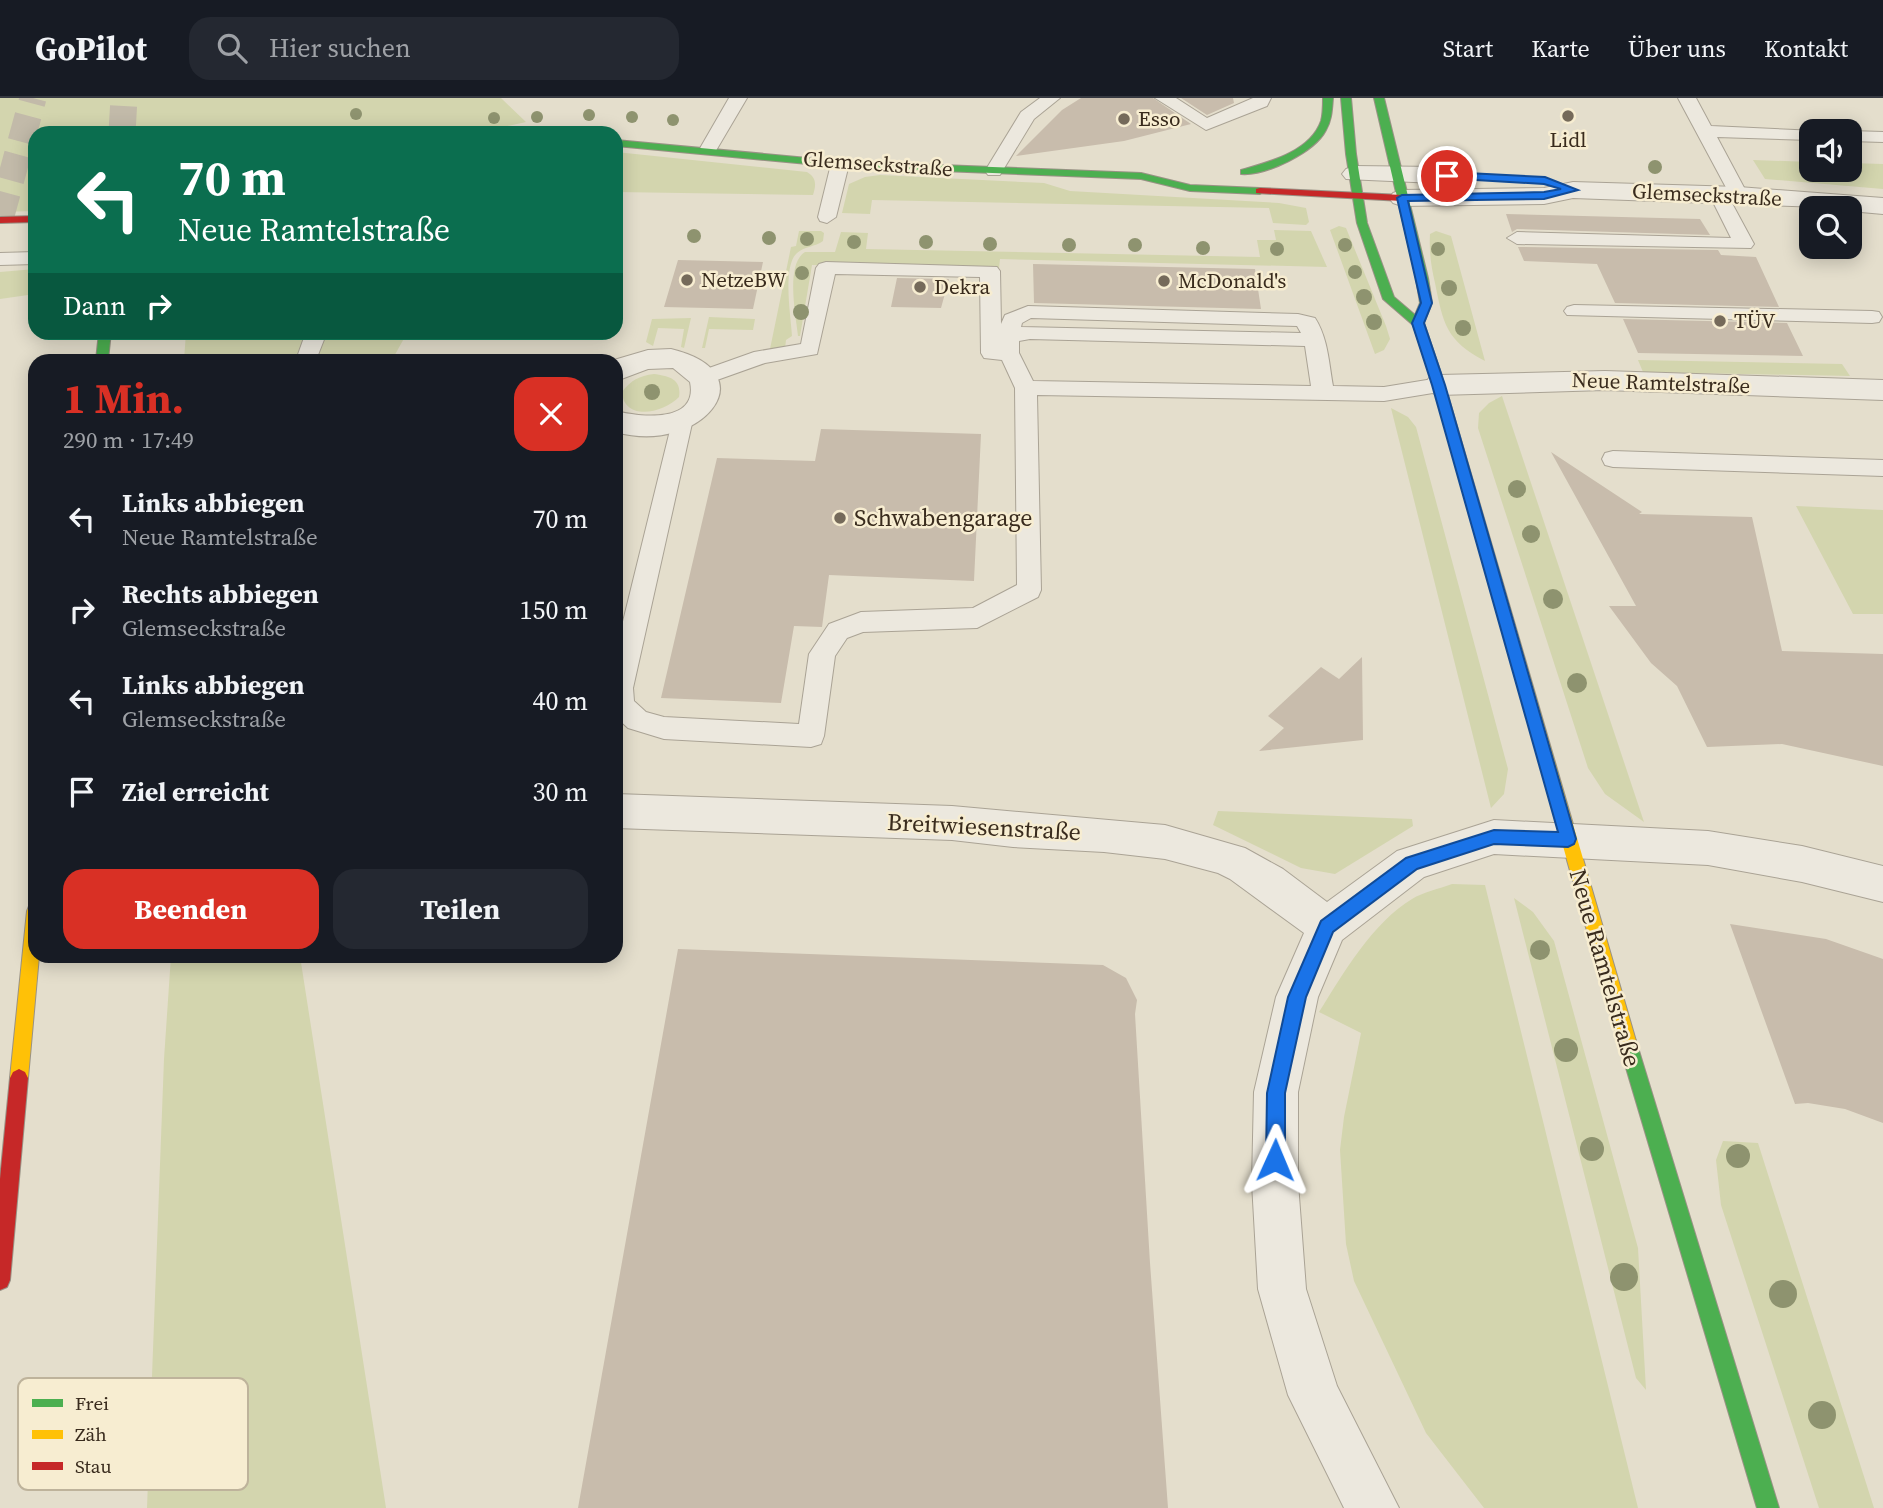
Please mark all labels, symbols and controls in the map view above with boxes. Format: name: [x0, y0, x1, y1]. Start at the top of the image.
search box: [189, 17, 679, 80]
text: GoPilot: [35, 26, 147, 71]
icon: search: [213, 29, 251, 67]
text: Hier suchen: [269, 30, 411, 66]
text: Start: [1443, 32, 1493, 65]
text: Karte: [1531, 32, 1590, 65]
text: Über uns: [1628, 32, 1726, 65]
text: Kontakt: [1764, 32, 1848, 65]
place label: Esso: [1138, 104, 1180, 133]
marker: Lidl: [1560, 108, 1576, 124]
marker: Esso: [1116, 111, 1132, 127]
map controls: [1799, 119, 1862, 259]
button: sound: [1799, 119, 1862, 182]
place label: Lidl: [1550, 125, 1586, 154]
text: 70 m: [178, 144, 286, 211]
street label: Glemseckstraße: [802, 144, 954, 183]
pin: [1417, 146, 1477, 206]
icon: left: [63, 154, 154, 245]
icon: arrive: [1428, 157, 1466, 195]
street label: Glemseckstraße: [1631, 176, 1783, 213]
button: search: [1799, 196, 1862, 259]
text: Neue Ramtelstraße: [178, 208, 450, 252]
place label: NetzeBW: [701, 265, 787, 294]
place label: McDonald's: [1178, 266, 1286, 295]
marker: NetzeBW: [679, 272, 695, 288]
place label: Dekra: [934, 272, 991, 301]
marker: McDonald's: [1156, 273, 1172, 289]
marker: Dekra: [912, 279, 928, 295]
icon: right: [140, 287, 178, 325]
text: Dann: [63, 288, 126, 324]
place label: TÜV: [1734, 306, 1775, 335]
marker: TÜV: [1712, 313, 1728, 329]
street label: Neue Ramtelstraße: [1571, 365, 1751, 400]
text: 1 Min.: [63, 369, 184, 427]
button: close: [514, 377, 588, 451]
text: 290 m · 17:49: [63, 424, 194, 456]
text: Links abbiegen: [122, 485, 305, 521]
icon: left: [63, 500, 101, 538]
text: 70 m: [533, 501, 588, 537]
place label: Schwabengarage: [854, 501, 1033, 534]
marker: Schwabengarage: [832, 510, 848, 526]
text: Neue Ramtelstraße: [122, 521, 318, 553]
text: Rechts abbiegen: [122, 576, 319, 612]
icon: right: [63, 591, 101, 629]
text: 150 m: [520, 592, 588, 628]
text: Glemseckstraße: [122, 612, 286, 644]
text: Links abbiegen: [122, 667, 305, 703]
icon: left: [63, 682, 101, 720]
text: 40 m: [533, 683, 588, 719]
text: Glemseckstraße: [122, 703, 286, 735]
icon: arrive: [63, 773, 101, 811]
text: Ziel erreicht: [122, 774, 269, 810]
text: 30 m: [533, 774, 588, 810]
street label: Breitwiesenstraße: [886, 805, 1082, 848]
street label: Neue Ramtelstraße: [1561, 865, 1649, 1071]
button: Beenden: [63, 869, 319, 949]
button: Teilen: [333, 869, 588, 949]
position arrow: [1238, 1123, 1312, 1197]
legend: [18, 1378, 248, 1490]
text: Frei: [75, 1390, 109, 1416]
text: Zäh: [75, 1421, 107, 1447]
text: Stau: [75, 1453, 111, 1479]

